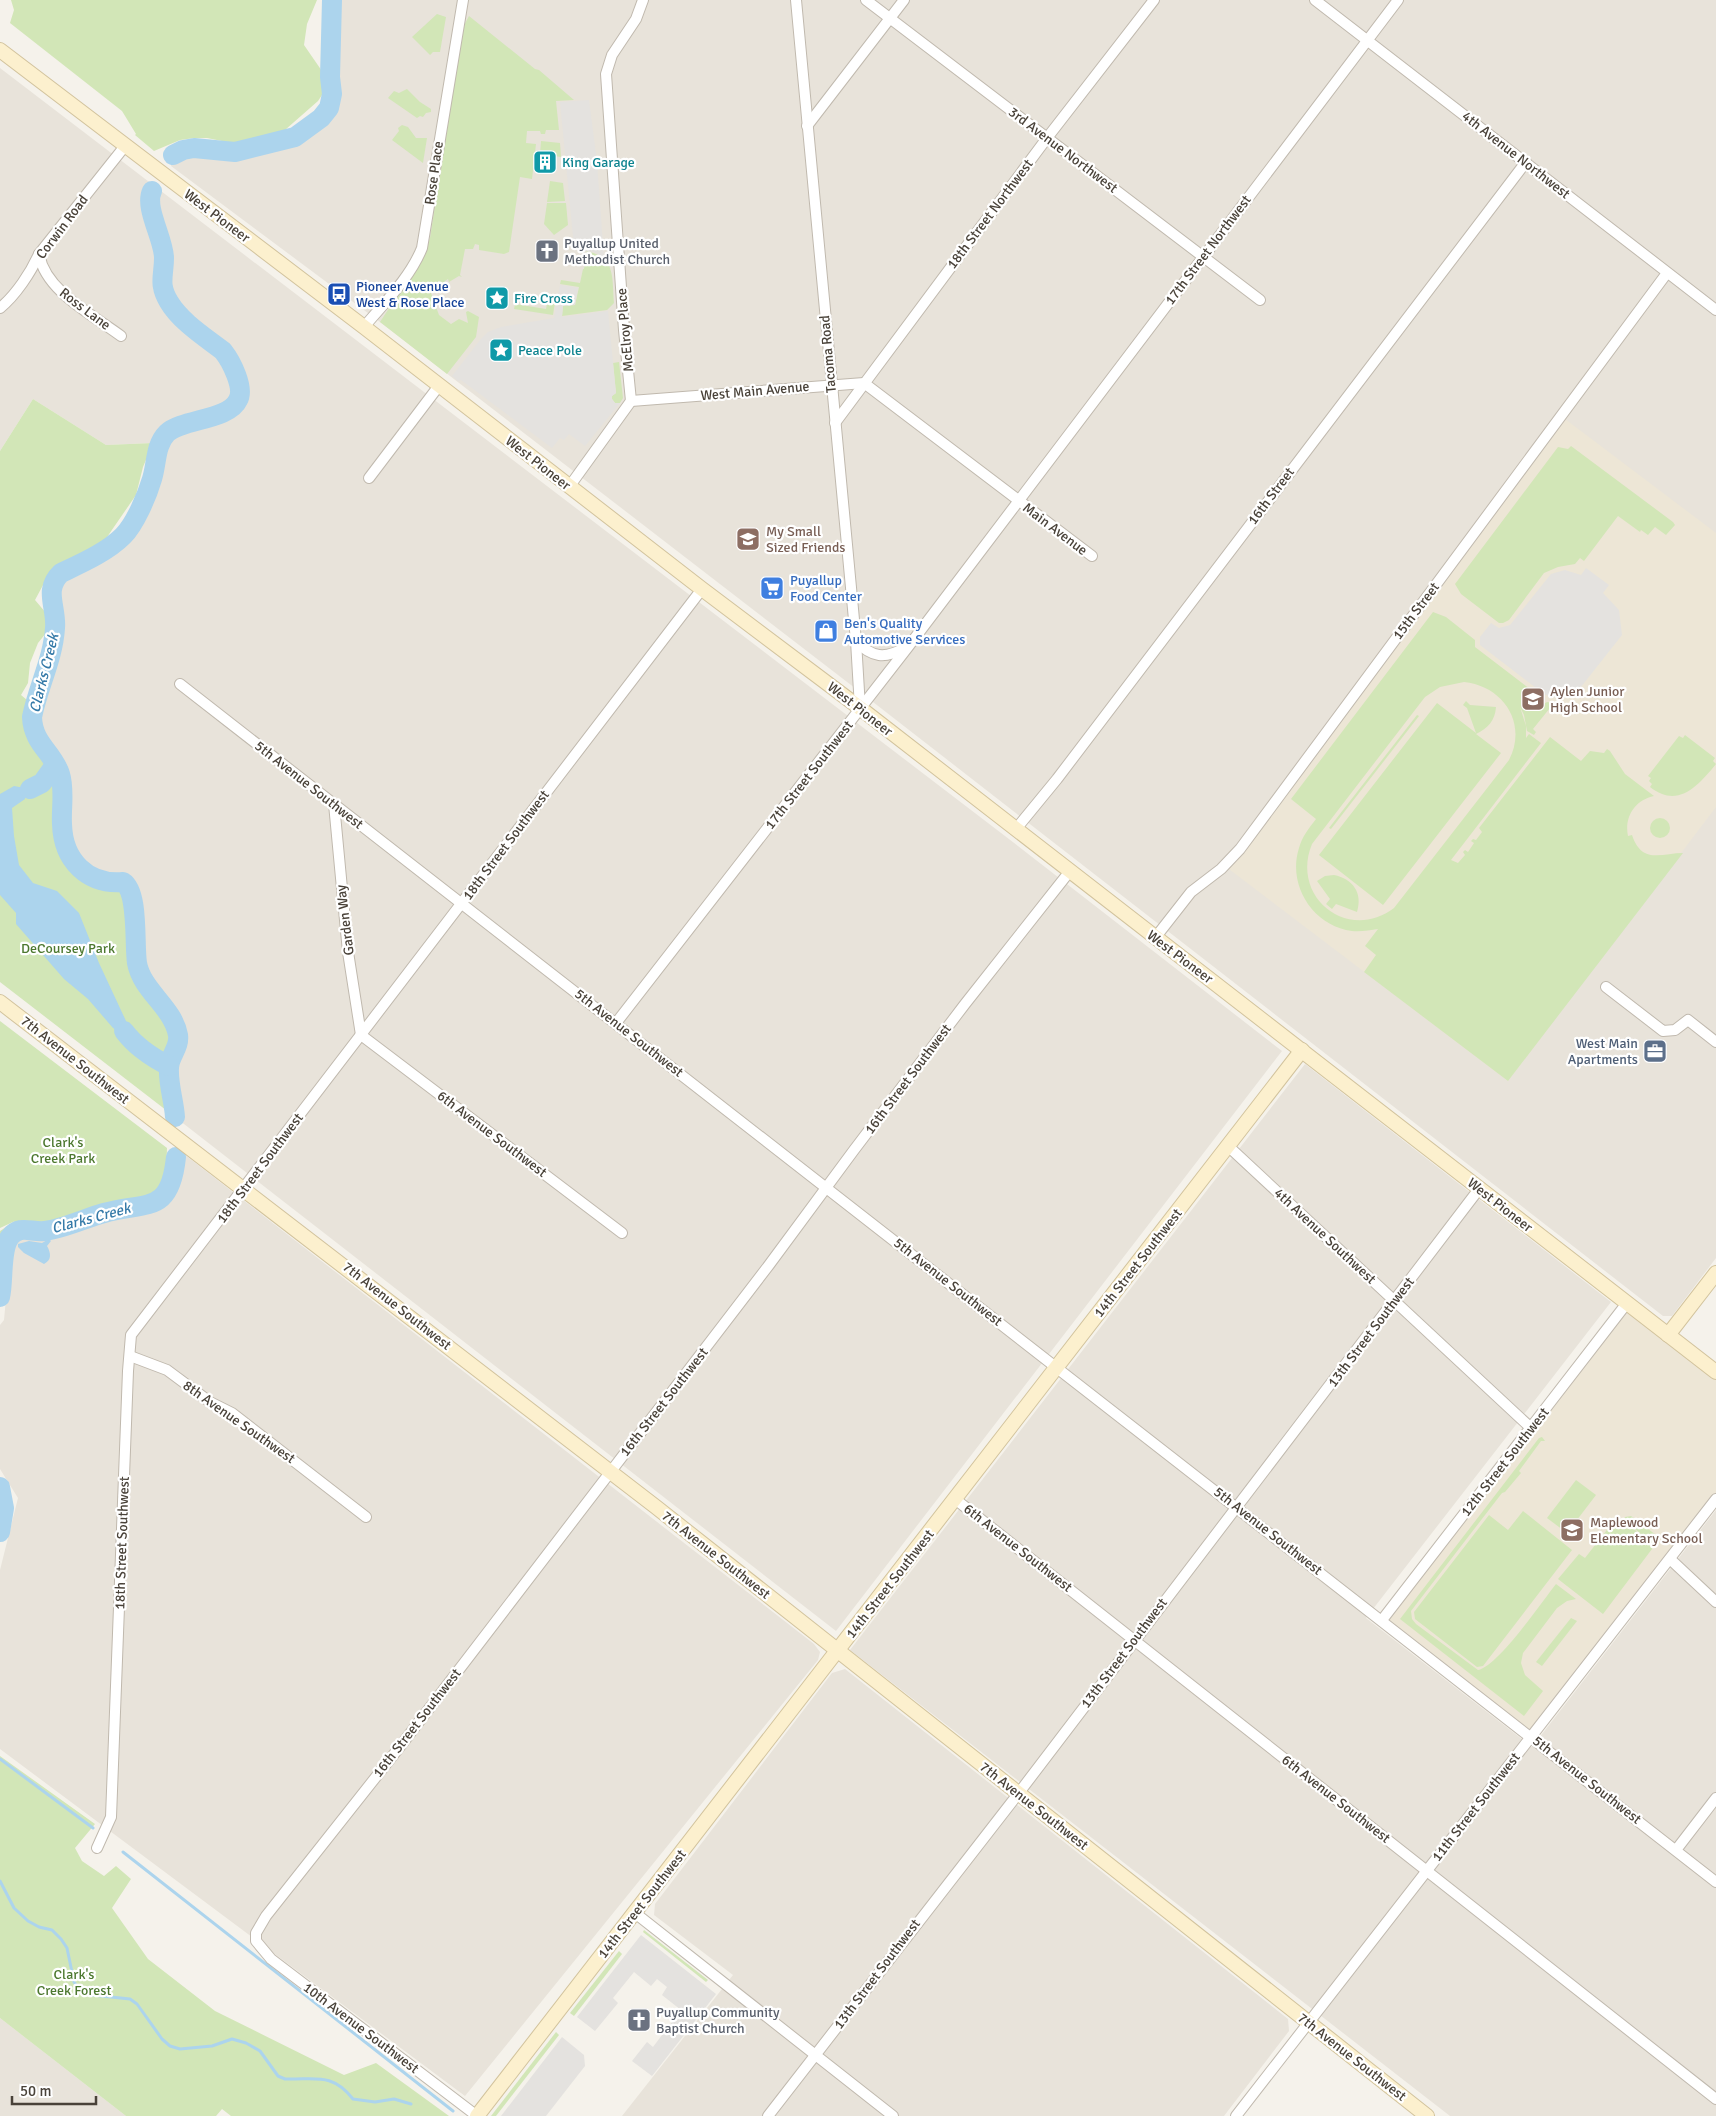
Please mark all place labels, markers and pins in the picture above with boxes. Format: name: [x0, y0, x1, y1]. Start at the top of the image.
building icon: King Garage: [532, 149, 558, 175]
place label: King Garage: [562, 154, 635, 171]
place label: Puyallup United Methodist Church: [564, 235, 670, 268]
church icon: Puyallup United Methodist Church: [534, 238, 560, 264]
place label: Pioneer Avenue West & Rose Place: [356, 278, 465, 311]
bus stop icon: Pioneer Avenue West & Rose Place: [326, 281, 352, 307]
place icon: Fire Cross: [484, 285, 510, 311]
place label: Fire Cross: [514, 290, 573, 307]
place icon: Peace Pole: [488, 337, 514, 363]
place label: Peace Pole: [518, 342, 582, 359]
place label: My Small Sized Friends: [766, 523, 846, 556]
school or university icon: My Small Sized Friends: [735, 526, 761, 552]
place label: Puyallup Food Center: [790, 572, 863, 605]
supermarket icon: Puyallup Food Center: [759, 575, 785, 601]
place label: Ben's Quality Automotive Services: [844, 615, 965, 648]
shop icon: Ben's Quality Automotive Services: [813, 618, 839, 644]
place label: Aylen Junior High School: [1550, 683, 1625, 716]
school or university icon: Aylen Junior High School: [1520, 686, 1546, 712]
place label: West Main Apartments: [1568, 1035, 1638, 1068]
office icon: West Main Apartments: [1642, 1038, 1668, 1064]
place label: Maplewood Elementary School: [1590, 1514, 1703, 1547]
school or university icon: Maplewood Elementary School: [1559, 1517, 1585, 1543]
place label: Puyallup Community Baptist Church: [656, 2004, 780, 2037]
church icon: Puyallup Community Baptist Church: [626, 2007, 652, 2033]

